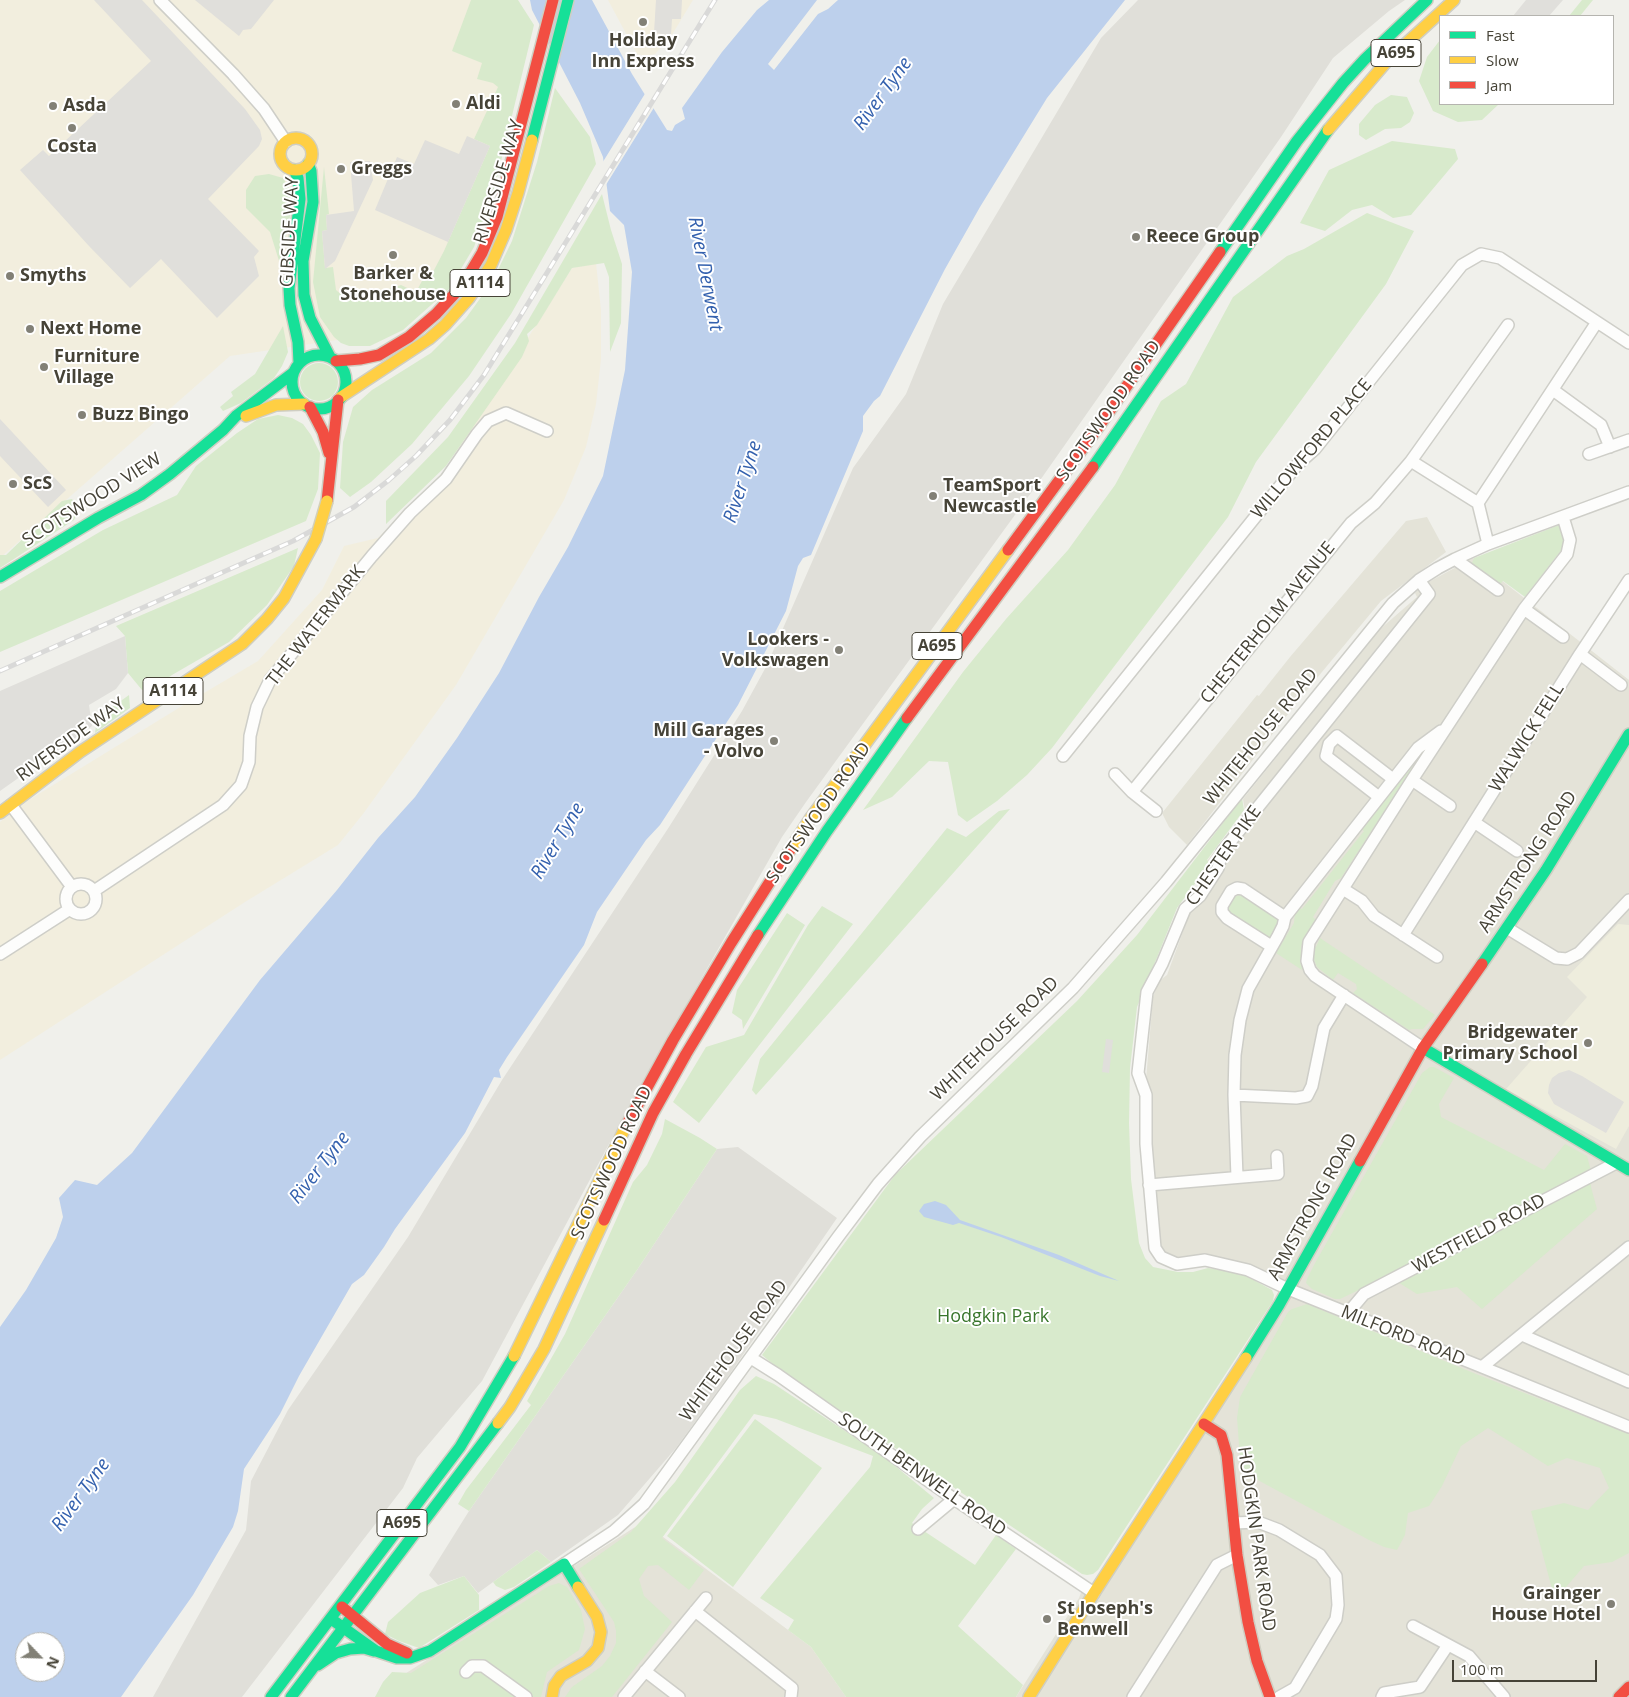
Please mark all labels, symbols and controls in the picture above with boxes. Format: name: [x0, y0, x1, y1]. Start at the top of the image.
legend: [1439, 15, 1614, 105]
marker: Holiday Inn Express: [637, 16, 649, 28]
text: Fast: [1486, 25, 1515, 45]
place label: Holiday Inn Express: [592, 30, 694, 72]
road number: A695: [1371, 40, 1421, 66]
text: Slow: [1486, 50, 1519, 70]
water label: River Tyne: [849, 53, 917, 135]
text: Jam: [1486, 75, 1512, 95]
place label: Aldi: [466, 93, 501, 115]
place label: Asda: [63, 95, 107, 117]
marker: Aldi: [450, 98, 462, 110]
marker: Asda: [47, 100, 59, 112]
street label: RIVERSIDE WAY: [470, 117, 528, 247]
marker: Costa: [66, 122, 78, 134]
place label: Costa: [47, 136, 97, 158]
place label: Greggs: [351, 158, 412, 180]
marker: Greggs: [335, 163, 347, 175]
street label: GIBSIDE WAY: [276, 176, 304, 288]
water label: River Derwent: [683, 215, 727, 333]
place label: Reece Group: [1146, 226, 1259, 248]
marker: Reece Group: [1130, 231, 1142, 243]
marker: Barker & Stonehouse: [387, 249, 399, 261]
place label: Barker & Stonehouse: [340, 263, 446, 306]
place label: Smyths: [20, 265, 86, 287]
marker: Smyths: [4, 270, 16, 282]
road number: A1114: [450, 270, 510, 296]
place label: Next Home: [40, 318, 141, 340]
marker: Next Home: [24, 323, 36, 335]
street label: SCOTSWOOD ROAD: [1052, 336, 1166, 486]
place label: Furniture Village: [54, 346, 140, 388]
marker: Furniture Village: [38, 361, 50, 373]
street label: WILLOWFORD PLACE: [1247, 375, 1377, 523]
place label: Buzz Bingo: [92, 404, 189, 426]
marker: Buzz Bingo: [76, 409, 88, 421]
water label: River Tyne: [719, 438, 767, 526]
street label: SCOTSWOOD VIEW: [19, 449, 165, 551]
place label: ScS: [23, 473, 52, 495]
place label: TeamSport Newcastle: [943, 475, 1041, 518]
marker: ScS: [7, 478, 19, 490]
marker: TeamSport Newcastle: [927, 490, 939, 502]
street label: CHESTERHOLM AVENUE: [1196, 538, 1340, 708]
street label: THE WATERMARK: [262, 562, 370, 690]
place label: Lookers - Volkswagen: [722, 629, 829, 672]
road number: A695: [912, 632, 962, 659]
marker: Lookers - Volkswagen: [833, 644, 845, 656]
street label: WHITEHOUSE ROAD: [1199, 664, 1323, 810]
road number: A1114: [143, 678, 203, 704]
street label: WALWICK FELL: [1485, 680, 1569, 796]
street label: RIVERSIDE WAY: [13, 693, 129, 787]
place label: Mill Garages - Volvo: [653, 720, 764, 762]
marker: Mill Garages - Volvo: [768, 735, 780, 747]
street label: SCOTSWOOD ROAD: [762, 738, 876, 888]
street label: ARMSTRONG ROAD: [1474, 787, 1582, 937]
water label: River Tyne: [526, 799, 590, 883]
street label: CHESTER PIKE: [1182, 802, 1266, 910]
street label: WHITEHOUSE ROAD: [927, 972, 1063, 1106]
place label: Bridgewater Primary School: [1443, 1022, 1578, 1064]
marker: Bridgewater Primary School: [1582, 1037, 1594, 1049]
street label: SCOTSWOOD ROAD: [567, 1083, 657, 1243]
water label: River Tyne: [285, 1128, 355, 1208]
street label: ARMSTRONG ROAD: [1264, 1130, 1362, 1284]
street label: WESTFIELD ROAD: [1409, 1190, 1549, 1278]
street label: WHITEHOUSE ROAD: [675, 1276, 793, 1426]
street label: MILFORD ROAD: [1338, 1301, 1468, 1371]
park label: Hodgkin Park: [937, 1306, 1049, 1328]
street label: SOUTH BENWELL ROAD: [834, 1409, 1010, 1541]
street label: HODGKIN PARK ROAD: [1232, 1445, 1280, 1633]
water label: River Tyne: [47, 1454, 115, 1536]
road number: A695: [377, 1510, 427, 1536]
place label: Grainger House Hotel: [1491, 1583, 1601, 1626]
place label: St Joseph's Benwell: [1057, 1598, 1153, 1640]
marker: Grainger House Hotel: [1605, 1598, 1617, 1610]
marker: St Joseph's Benwell: [1041, 1613, 1053, 1625]
north arrow: [15, 1632, 65, 1682]
scale bar: [1454, 1650, 1599, 1682]
text: N: [42, 1654, 64, 1672]
text: 100 m: [1460, 1659, 1504, 1679]

